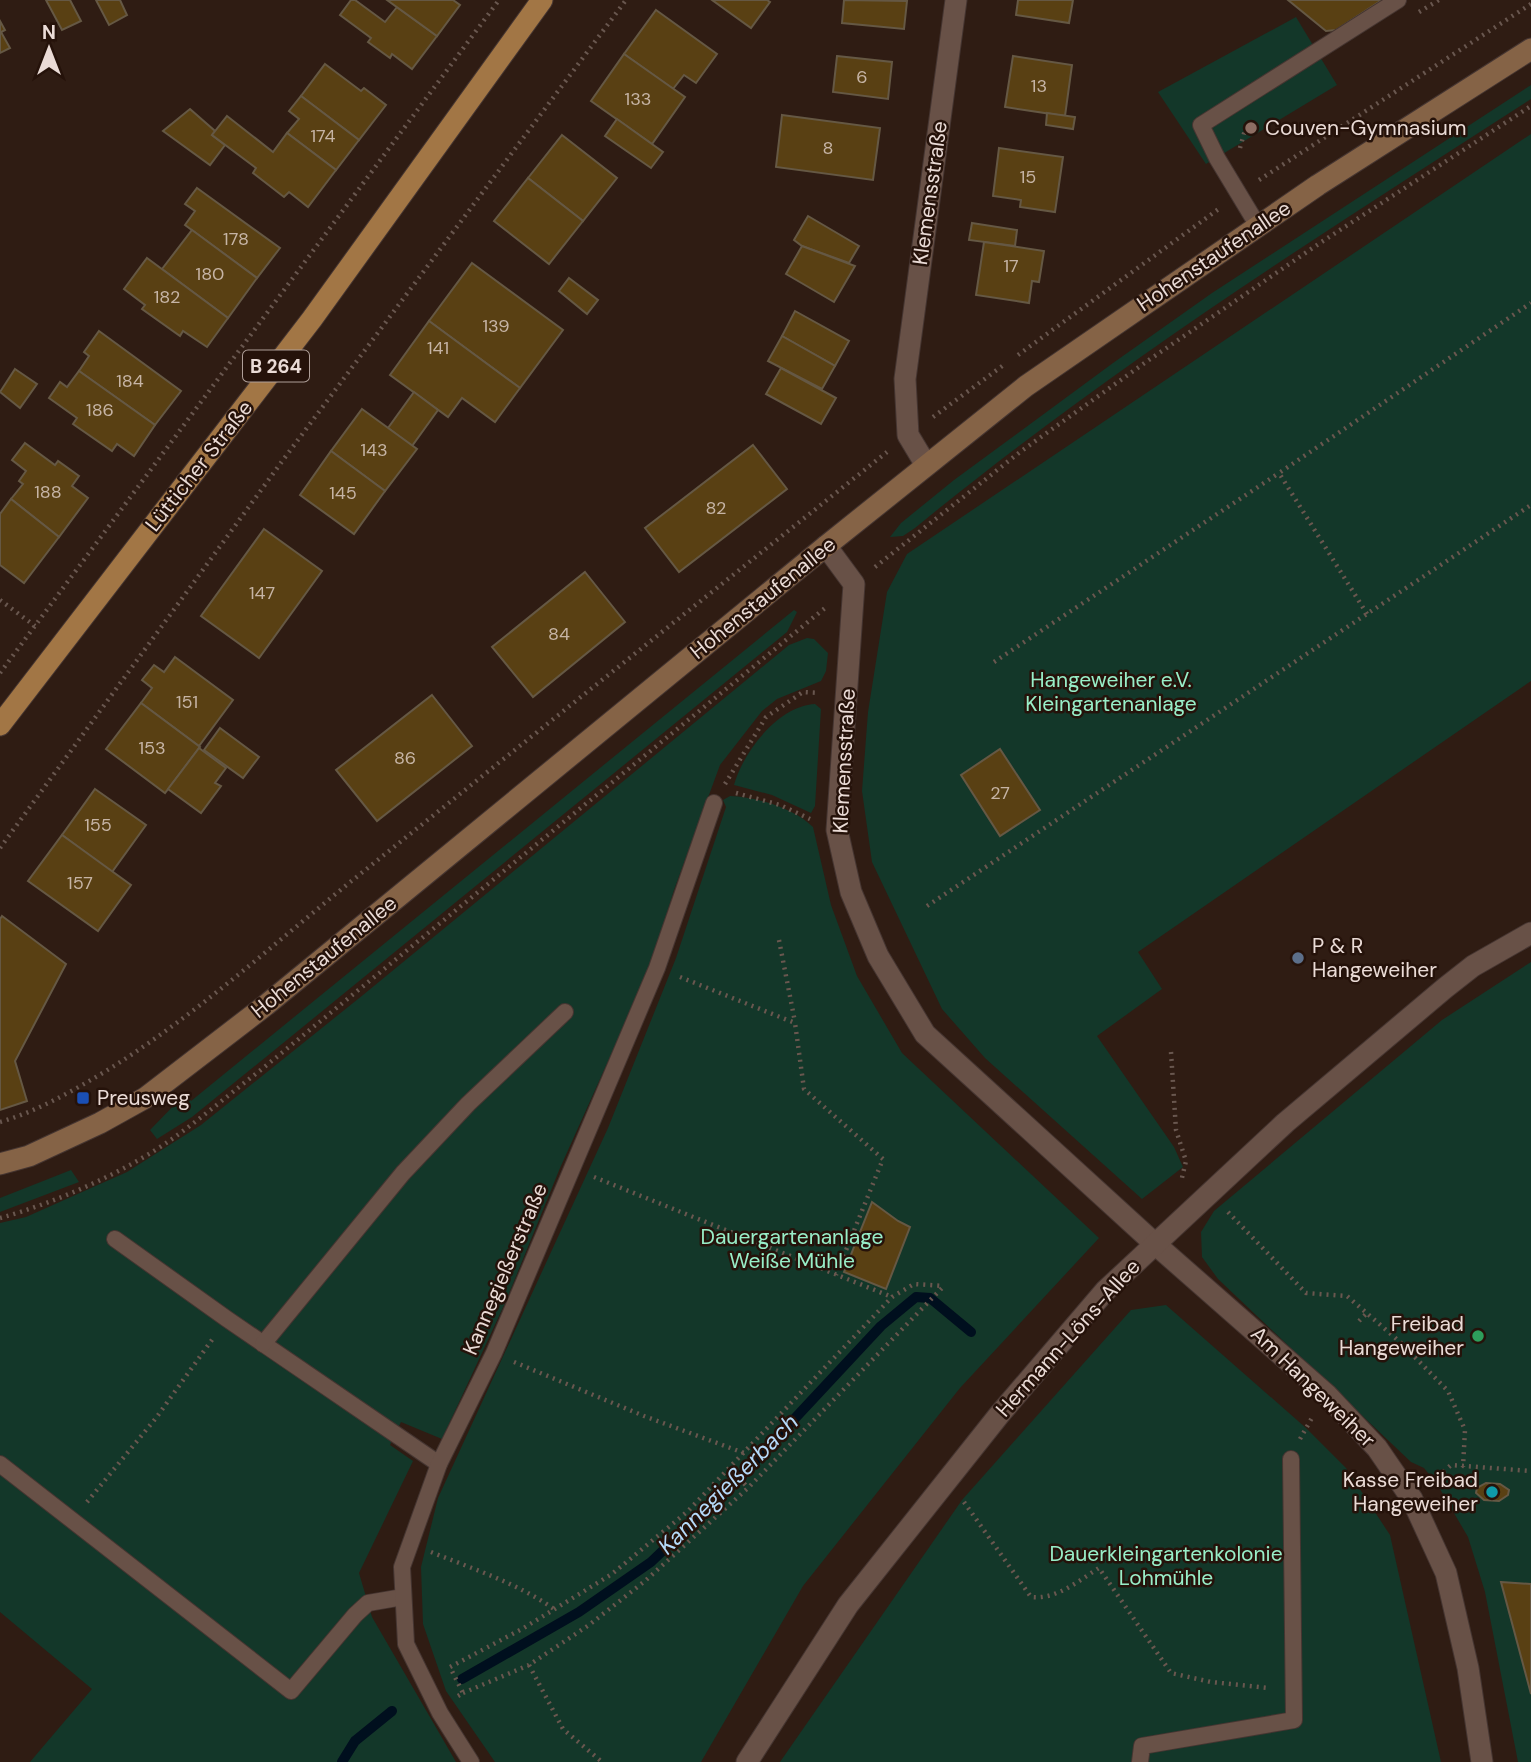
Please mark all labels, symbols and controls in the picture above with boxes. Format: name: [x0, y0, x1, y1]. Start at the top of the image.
north arrow: [14, 14, 84, 84]
text: N: [42, 20, 56, 45]
house number: 6: [856, 65, 868, 89]
house number: 13: [1031, 74, 1047, 98]
house number: 133: [625, 87, 651, 111]
place label: Couven-Gymnasium: [1265, 114, 1467, 142]
street label: Klemensstraße: [906, 119, 954, 267]
marker: Couven-Gymnasium: [1243, 120, 1259, 136]
house number: 174: [310, 124, 336, 148]
house number: 8: [823, 136, 833, 160]
house number: 15: [1020, 165, 1036, 189]
street label: Hohenstaufenallee: [1132, 194, 1296, 318]
house number: 178: [223, 227, 249, 251]
house number: 17: [1003, 254, 1019, 278]
house number: 180: [196, 262, 224, 286]
house number: 182: [154, 285, 180, 309]
house number: 139: [482, 314, 510, 338]
house number: 141: [427, 336, 449, 360]
road number: B 264: [243, 350, 309, 382]
house number: 184: [116, 369, 144, 393]
street label: Lütticher Straße: [139, 395, 259, 537]
house number: 186: [86, 398, 114, 422]
house number: 143: [360, 438, 388, 462]
house number: 188: [34, 480, 62, 504]
house number: 145: [329, 481, 357, 505]
house number: 82: [705, 496, 727, 520]
street label: Hohenstaufenallee: [684, 530, 842, 665]
house number: 147: [249, 581, 275, 605]
house number: 84: [548, 622, 570, 646]
park label: Hangeweiher e.V. Kleingartenanlage: [1025, 666, 1197, 718]
street label: Klemensstraße: [826, 688, 862, 834]
house number: 151: [176, 690, 198, 714]
house number: 153: [138, 736, 166, 760]
house number: 86: [394, 746, 416, 770]
house number: 27: [990, 781, 1010, 805]
house number: 155: [84, 813, 112, 837]
house number: 157: [67, 871, 93, 895]
street label: Hohenstaufenallee: [245, 889, 403, 1024]
place label: P & R Hangeweiher: [1312, 932, 1437, 984]
marker: P & R Hangeweiher: [1290, 950, 1306, 966]
place label: Preusweg: [97, 1084, 190, 1112]
marker: Preusweg: [75, 1090, 91, 1106]
street label: Kannegießerstraße: [456, 1179, 554, 1359]
park label: Dauergartenanlage Weiße Mühle: [701, 1223, 884, 1275]
street label: Hermann-Löns-Allee: [990, 1253, 1146, 1423]
place label: Freibad Hangeweiher: [1339, 1310, 1464, 1362]
street label: Am Hangeweiher: [1245, 1320, 1382, 1454]
marker: Freibad Hangeweiher: [1470, 1328, 1486, 1344]
water label: Kannegießerbach: [651, 1407, 805, 1561]
place label: Kasse Freibad Hangeweiher: [1343, 1466, 1478, 1518]
marker: Kasse Freibad Hangeweiher: [1484, 1484, 1500, 1500]
park label: Dauerkleingartenkolonie Lohmühle: [1049, 1540, 1283, 1592]

